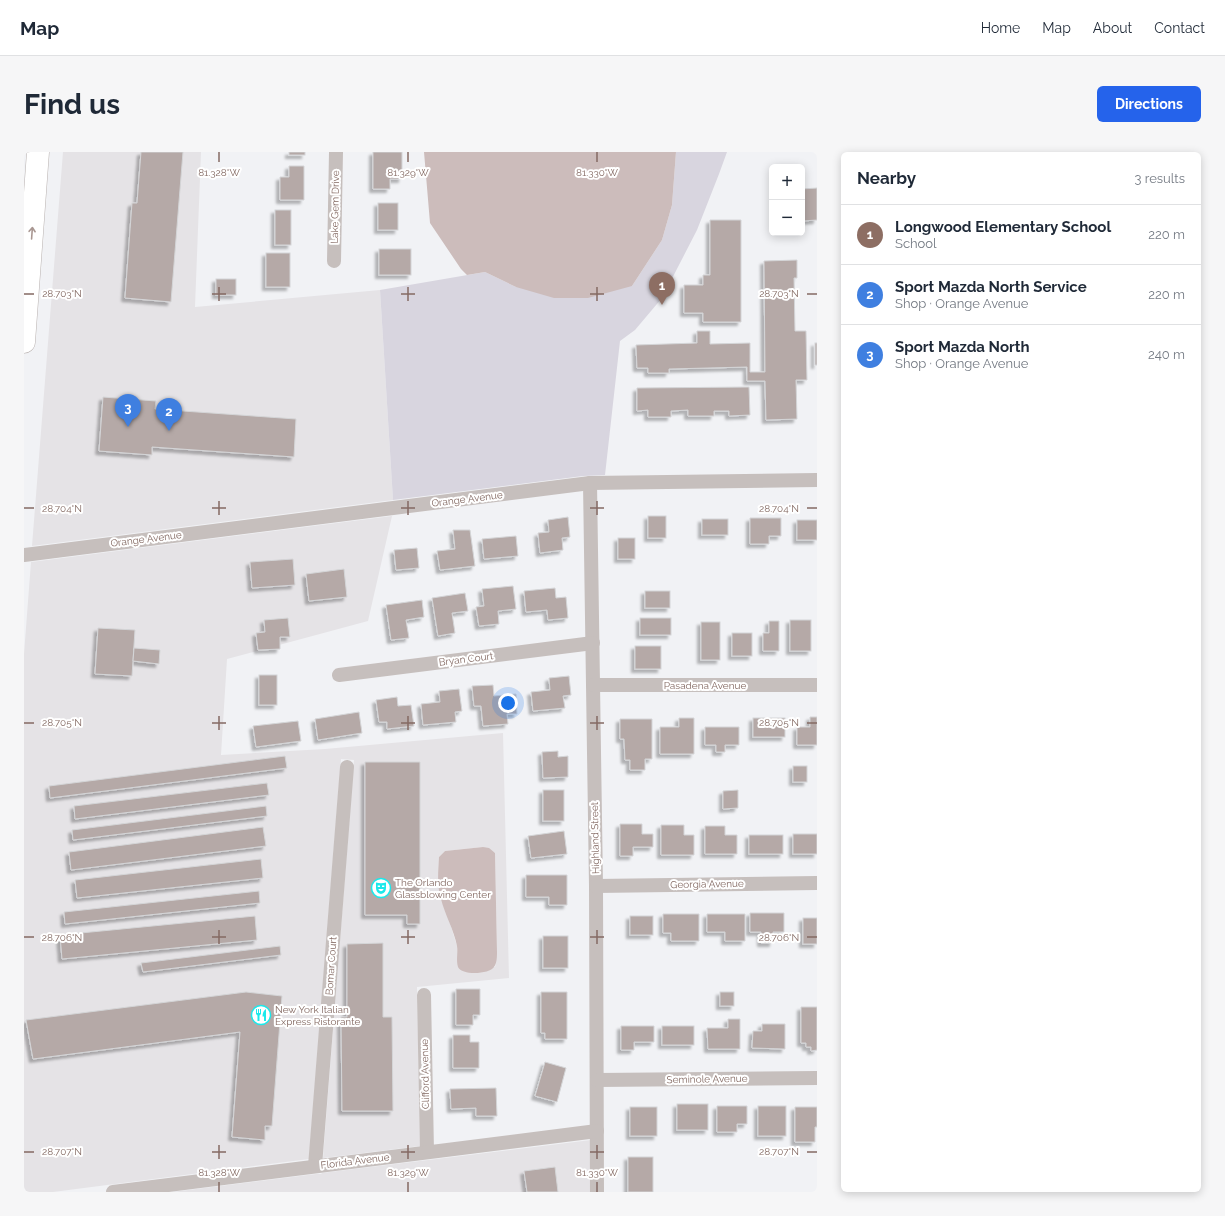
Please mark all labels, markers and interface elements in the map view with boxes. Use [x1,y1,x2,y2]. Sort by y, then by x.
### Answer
text: Map [20,17,59,39]
text: Home [981,20,1020,36]
text: Map [1042,20,1071,36]
text: About [1093,20,1132,36]
text: Contact [1154,20,1205,36]
button: Directions [1097,86,1201,122]
text: Find us [24,88,120,121]
map controls [769,164,805,236]
button: + [769,164,805,200]
text: 81.328°W [198,167,240,178]
text: 81.329°W [387,167,429,178]
text: 81.330°W [576,167,618,178]
text: Nearby [857,168,916,188]
street label: Lake Gem Drive [329,170,341,244]
text: 3 results [1135,171,1185,186]
button: − [769,200,805,236]
text: Longwood Elementary School [895,218,1111,236]
one-way arrow [28,227,35,240]
text: 1 [867,227,873,242]
text: 220 m [1148,227,1185,242]
text: School [895,236,937,251]
pin: 1 [649,272,675,305]
text: Sport Mazda North Service [895,278,1087,296]
text: 2 [866,287,874,302]
text: 220 m [1148,287,1185,302]
text: 28.703°N [42,288,82,299]
text: 28.703°N [759,288,799,299]
text: Shop · Orange Avenue [895,296,1028,311]
text: Sport Mazda North [895,338,1030,356]
text: 3 [866,347,874,362]
text: 240 m [1148,347,1185,362]
text: Shop · Orange Avenue [895,356,1028,371]
pin: 3 [115,394,141,427]
pin: 2 [156,398,182,431]
street label: Orange Avenue [431,489,503,509]
text: 28.704°N [42,503,82,514]
text: 28.704°N [759,503,799,514]
street label: Orange Avenue [110,529,182,549]
street label: Bryan Court [438,650,495,668]
street label: Pasadena Avenue [664,680,746,691]
your location [498,693,518,713]
text: 28.705°N [42,717,82,728]
text: 28.705°N [759,717,799,728]
street label: Highland Street [589,801,601,874]
theatre icon: The Orlando Glassblowing Center [370,877,392,899]
place label: The Orlando Glassblowing Center [395,877,491,900]
street label: Georgia Avenue [670,878,744,890]
text: 28.706°N [42,932,82,943]
text: 28.706°N [759,932,799,943]
street label: Bomar Court [323,936,339,996]
restaurant icon: New York Italian Express Ristorante [250,1004,272,1026]
place label: New York Italian Express Ristorante [275,1004,360,1027]
street label: Clifford Avenue [419,1039,431,1109]
street label: Seminole Avenue [666,1073,748,1085]
text: 28.707°N [42,1146,82,1157]
text: 28.707°N [759,1146,799,1157]
street label: Florida Avenue [320,1151,390,1171]
text: 81.328°W [198,1167,240,1178]
text: 81.329°W [387,1167,429,1178]
text: 81.330°W [576,1167,618,1178]

